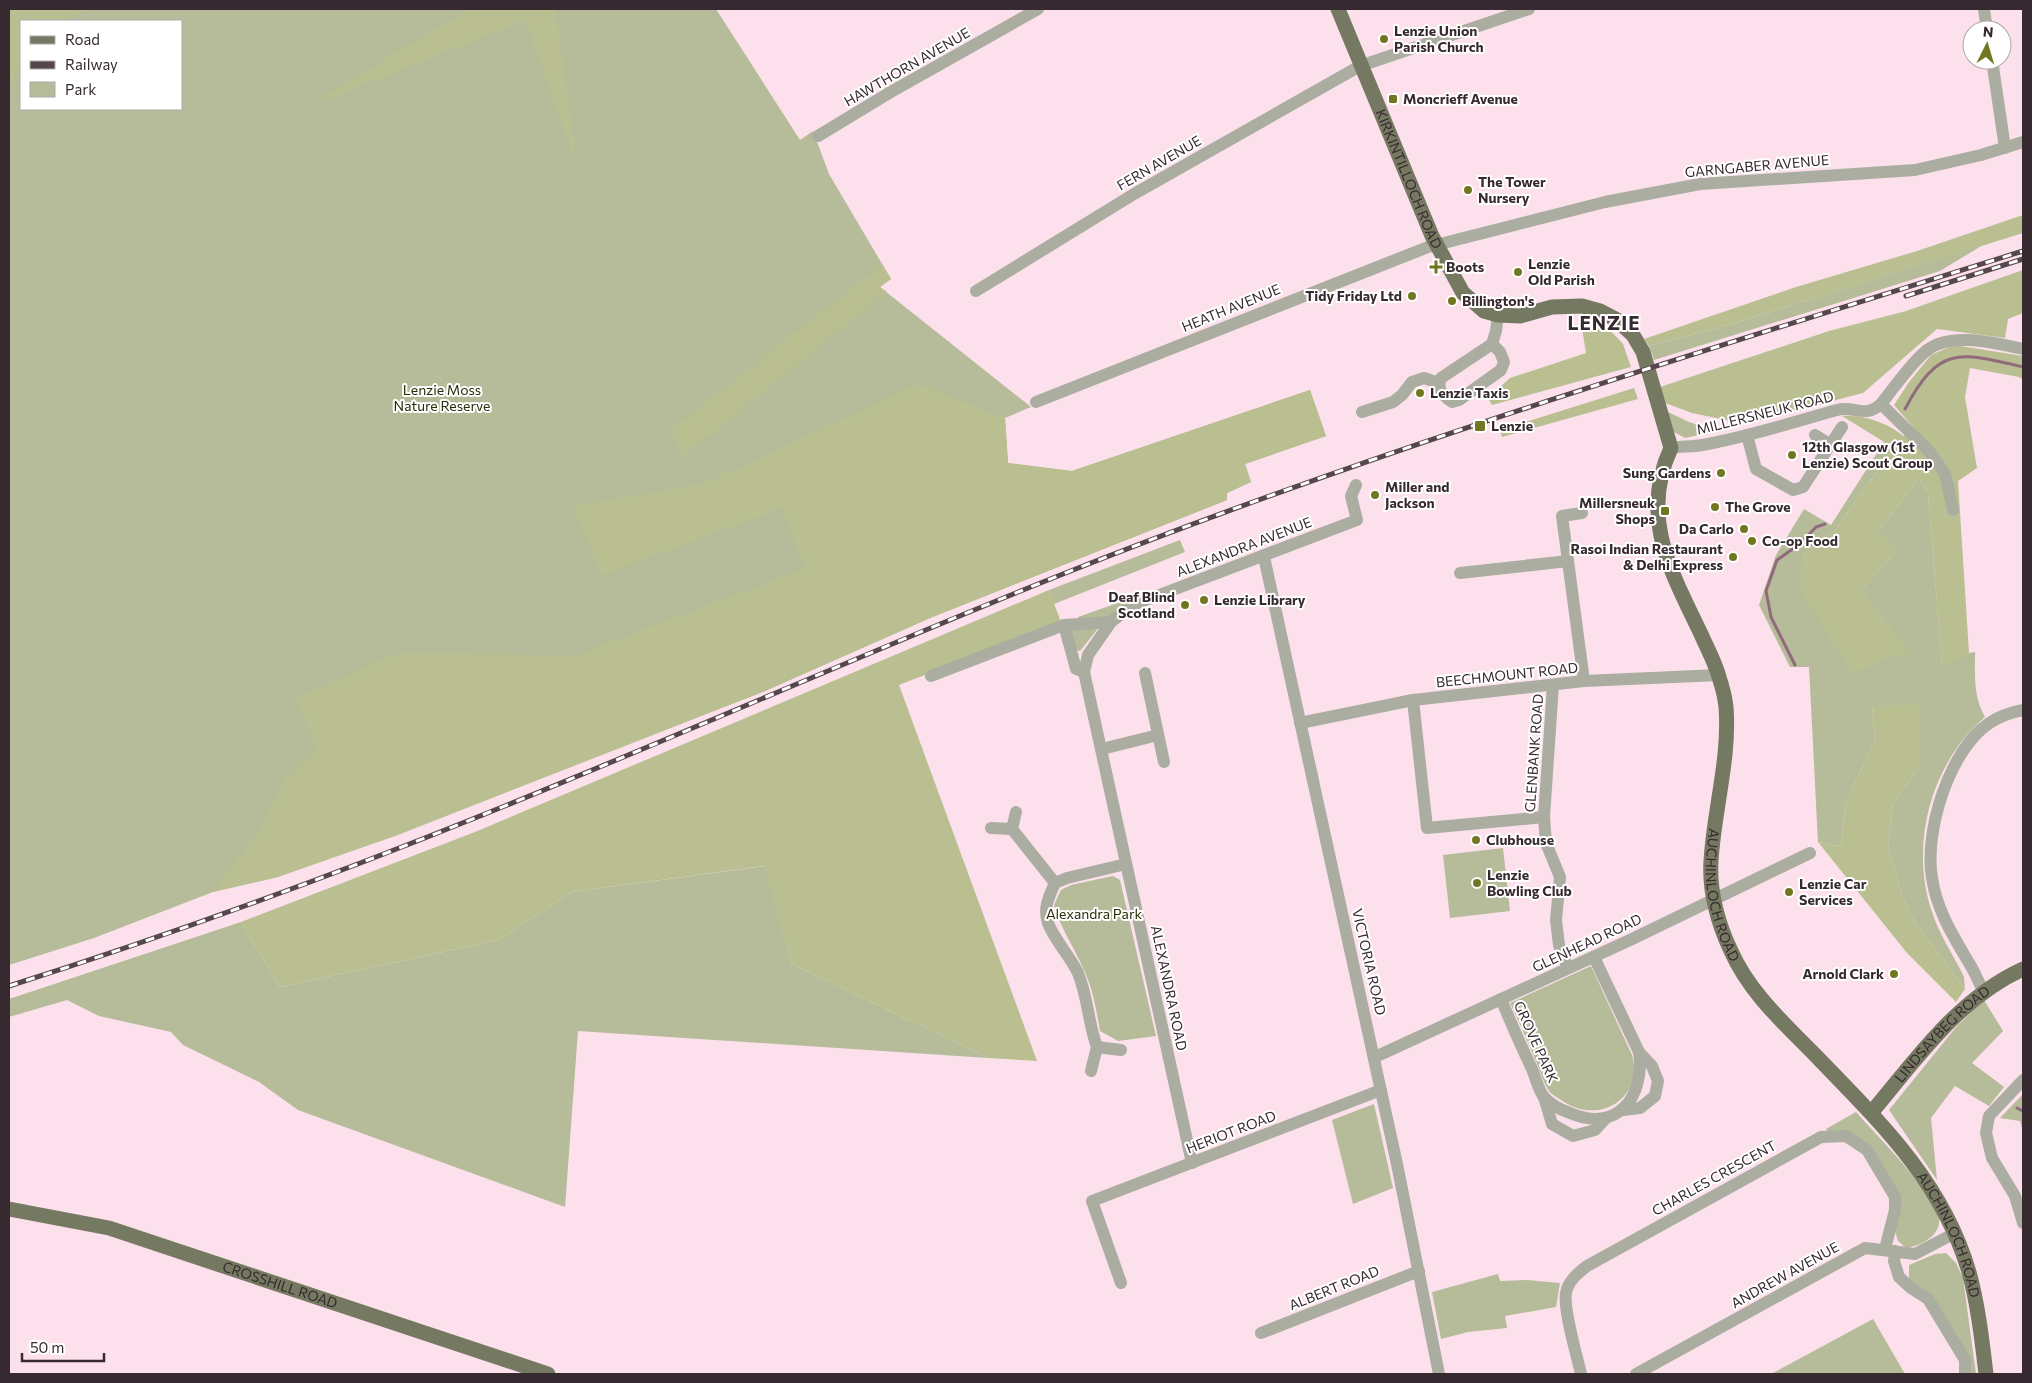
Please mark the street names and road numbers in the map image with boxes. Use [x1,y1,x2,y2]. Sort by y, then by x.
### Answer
street label: HAWTHORN AVENUE [841,24,973,110]
street label: KIRKINTILLOCH ROAD [1372,106,1446,251]
street label: FERN AVENUE [1114,132,1204,194]
street label: GARNGABER AVENUE [1684,151,1830,180]
street label: HEATH AVENUE [1179,280,1283,335]
street label: MILLERSNEUK ROAD [1695,387,1835,438]
street label: ALEXANDRA AVENUE [1174,513,1314,580]
street label: BEECHMOUNT ROAD [1435,659,1579,690]
street label: GLENBANK ROAD [1521,693,1546,813]
street label: AUCHINLOCH ROAD [1703,828,1744,964]
street label: VICTORIA ROAD [1349,907,1390,1017]
street label: GLENHEAD ROAD [1529,910,1644,975]
street label: ALEXANDRA ROAD [1148,924,1191,1052]
street label: LINDSAYBEG ROAD [1891,982,1993,1086]
street label: GROVE PARK [1511,998,1562,1085]
street label: HERIOT ROAD [1183,1107,1278,1156]
street label: CHARLES CRESCENT [1649,1136,1779,1219]
street label: AUCHINLOCH ROAD [1914,1168,1984,1299]
street label: ANDREW AVENUE [1728,1238,1842,1311]
street label: CROSSHILL ROAD [221,1257,340,1311]
street label: ALBERT ROAD [1286,1262,1381,1313]

